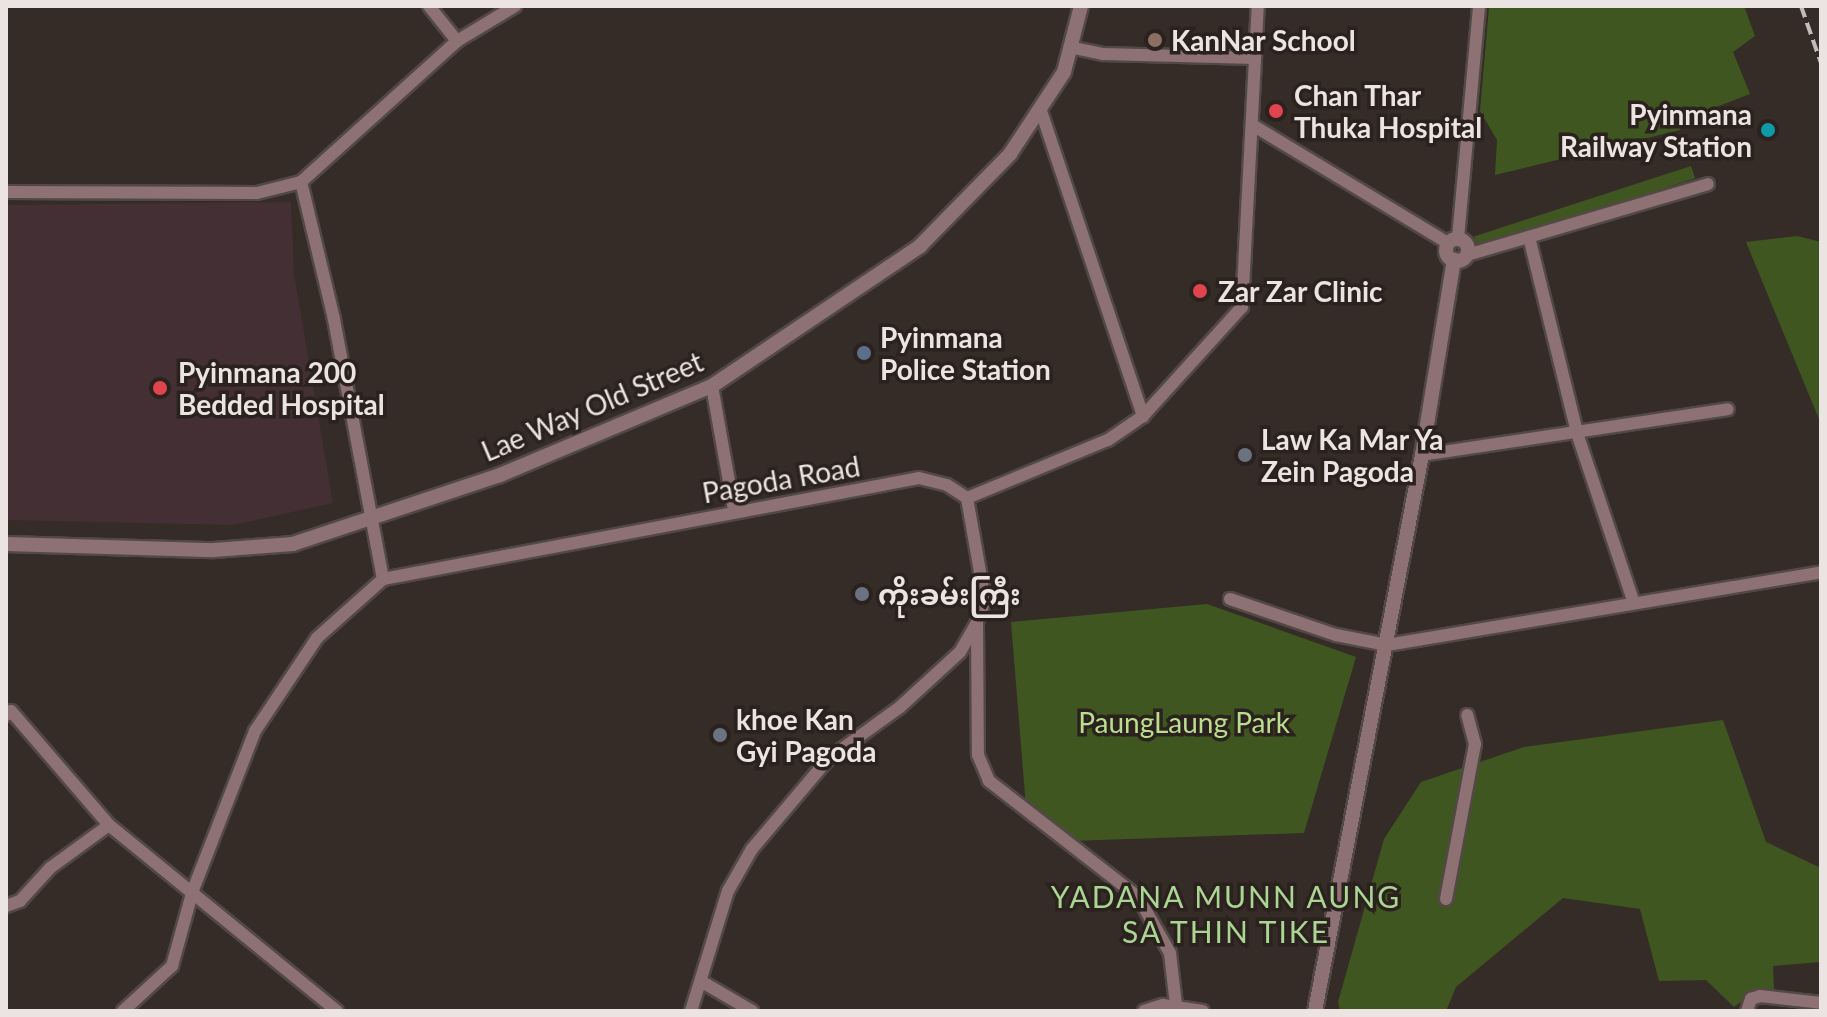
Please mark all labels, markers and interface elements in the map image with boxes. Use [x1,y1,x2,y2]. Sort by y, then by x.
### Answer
place label: KanNar School [1171,23,1356,57]
marker: KanNar School [1146,31,1164,49]
place label: Chan Thar Thuka Hospital [1294,78,1482,144]
place label: Pyinmana Railway Station [1559,97,1752,163]
marker: Chan Thar Thuka Hospital [1265,100,1287,122]
marker: Pyinmana Railway Station [1759,121,1777,139]
place label: Zar Zar Clinic [1218,274,1384,308]
marker: Zar Zar Clinic [1189,280,1211,302]
place label: Pyinmana Police Station [880,320,1051,386]
street label: Lae Way Old Street [476,344,708,468]
marker: Pyinmana Police Station [855,344,873,362]
place label: Pyinmana 200 Bedded Hospital [178,355,385,421]
marker: Pyinmana 200 Bedded Hospital [149,377,171,399]
place label: Law Ka Mar Ya Zein Pagoda [1261,422,1446,488]
marker: Law Ka Mar Ya Zein Pagoda [1236,446,1254,464]
street label: Pagoda Road [700,449,862,509]
place label: ကိုးခမ်းကြီး [878,577,1021,611]
marker: ကိုးခမ်းကြီး [853,585,871,603]
place label: khoe Kan Gyi Pagoda [736,702,876,768]
park label: PaungLaung Park [1078,705,1290,739]
marker: khoe Kan Gyi Pagoda [711,726,729,744]
district label: YADANA MUNN AUNG SA THIN TIKE [1050,878,1402,948]

